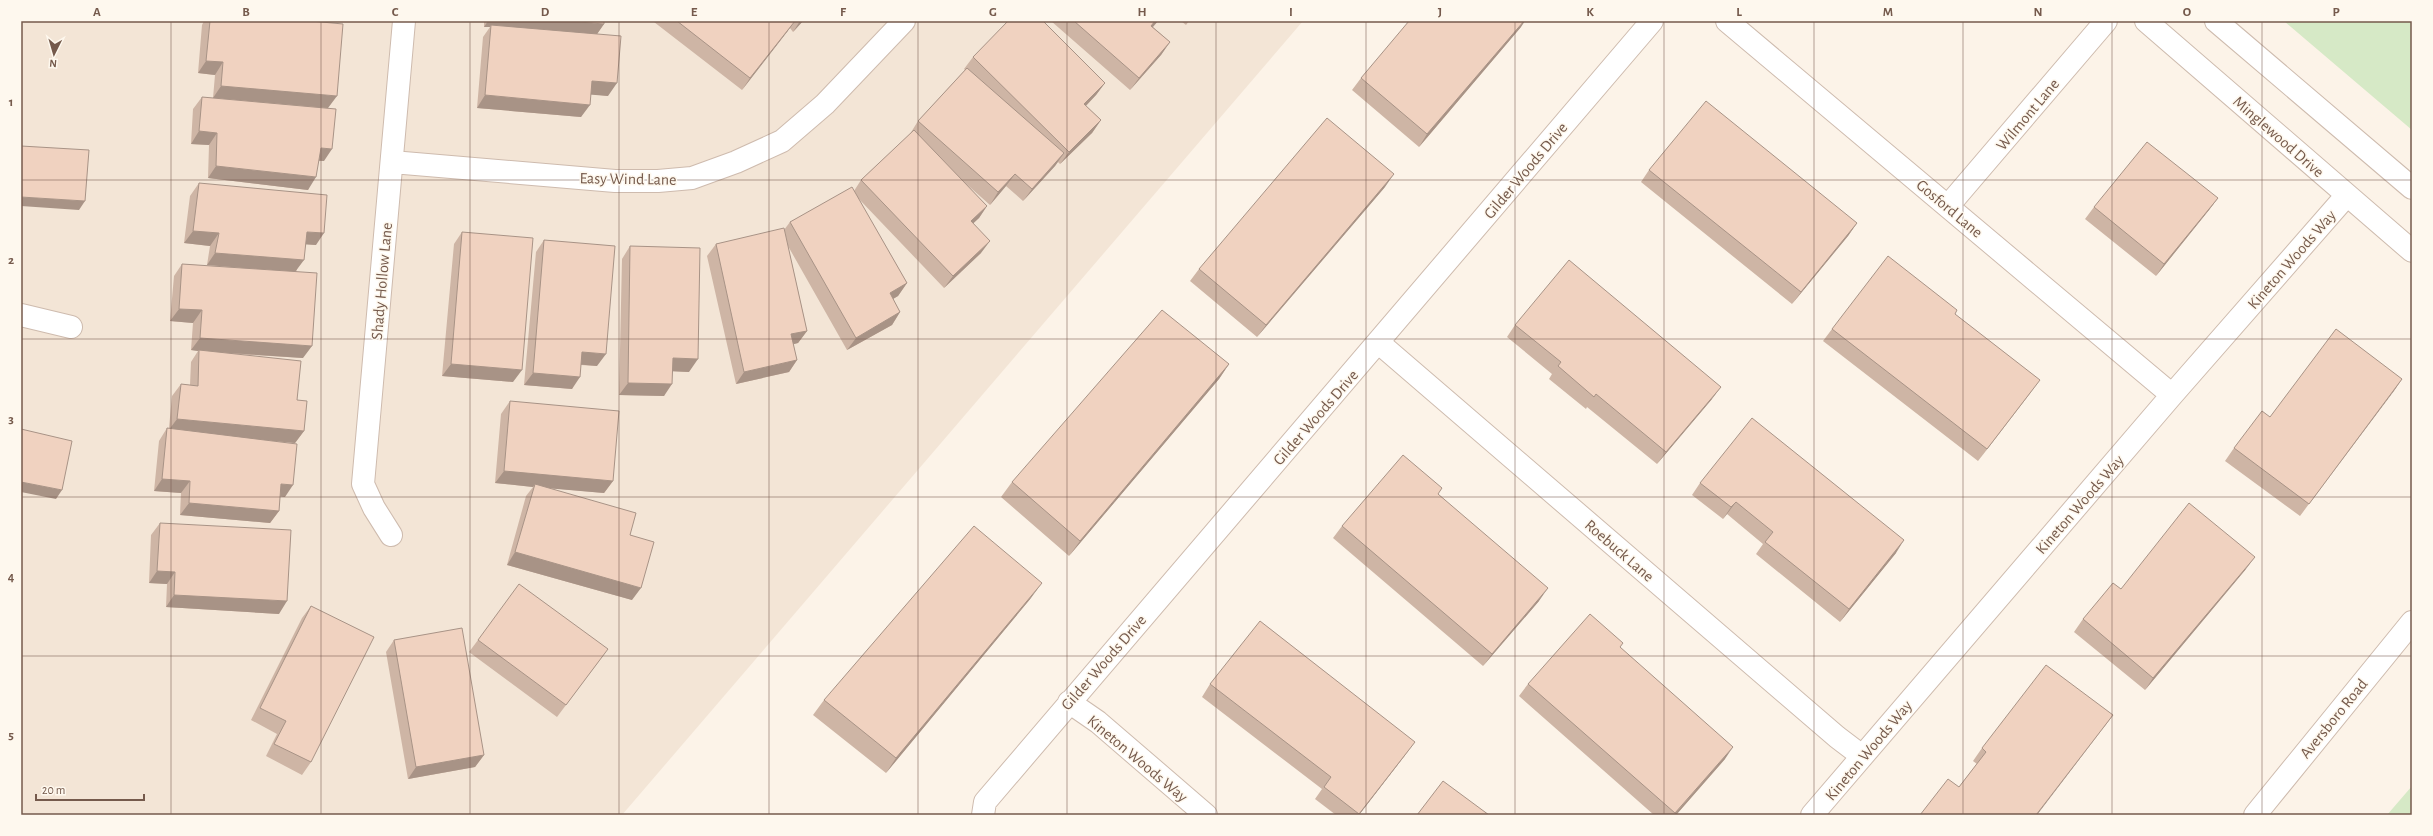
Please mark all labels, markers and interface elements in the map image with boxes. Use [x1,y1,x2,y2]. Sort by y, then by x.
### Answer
text: A [93,6,101,19]
text: B [242,6,250,19]
text: C [392,6,399,19]
text: D [541,6,550,19]
text: E [691,6,698,19]
text: F [840,6,847,19]
text: G [989,6,997,19]
text: H [1137,6,1147,19]
text: I [1289,6,1293,19]
text: J [1438,6,1442,19]
text: K [1586,6,1594,19]
text: L [1736,6,1742,19]
text: M [1883,6,1893,19]
text: N [2033,6,2043,19]
text: O [2183,6,2192,19]
text: P [2332,6,2340,19]
north arrow [34,34,74,74]
text: N [49,58,57,69]
street label: Wilmont Lane [1993,76,2062,154]
street label: Minglewood Drive [2230,93,2327,180]
text: 1 [9,96,13,109]
street label: Gilder Woods Drive [1481,119,1571,222]
street label: Easy Wind Lane [579,170,677,189]
street label: Gosford Lane [1913,177,1985,241]
street label: Kineton Woods Way [2245,207,2340,313]
street label: Shady Hollow Lane [369,222,396,341]
text: 2 [8,254,14,267]
street label: Gilder Woods Drive [1270,367,1361,468]
text: 3 [8,413,14,426]
street label: Kineton Woods Way [2033,452,2128,558]
street label: Roebuck Lane [1582,517,1657,585]
text: 4 [8,571,15,584]
street label: Gilder Woods Drive [1058,612,1149,713]
street label: Aversboro Road [2297,676,2371,761]
street label: Kineton Woods Way [1822,697,1916,804]
street label: Kineton Woods Way [1084,712,1191,806]
text: 5 [8,729,14,742]
scale bar [36,776,144,802]
text: 20 m [42,784,65,796]

